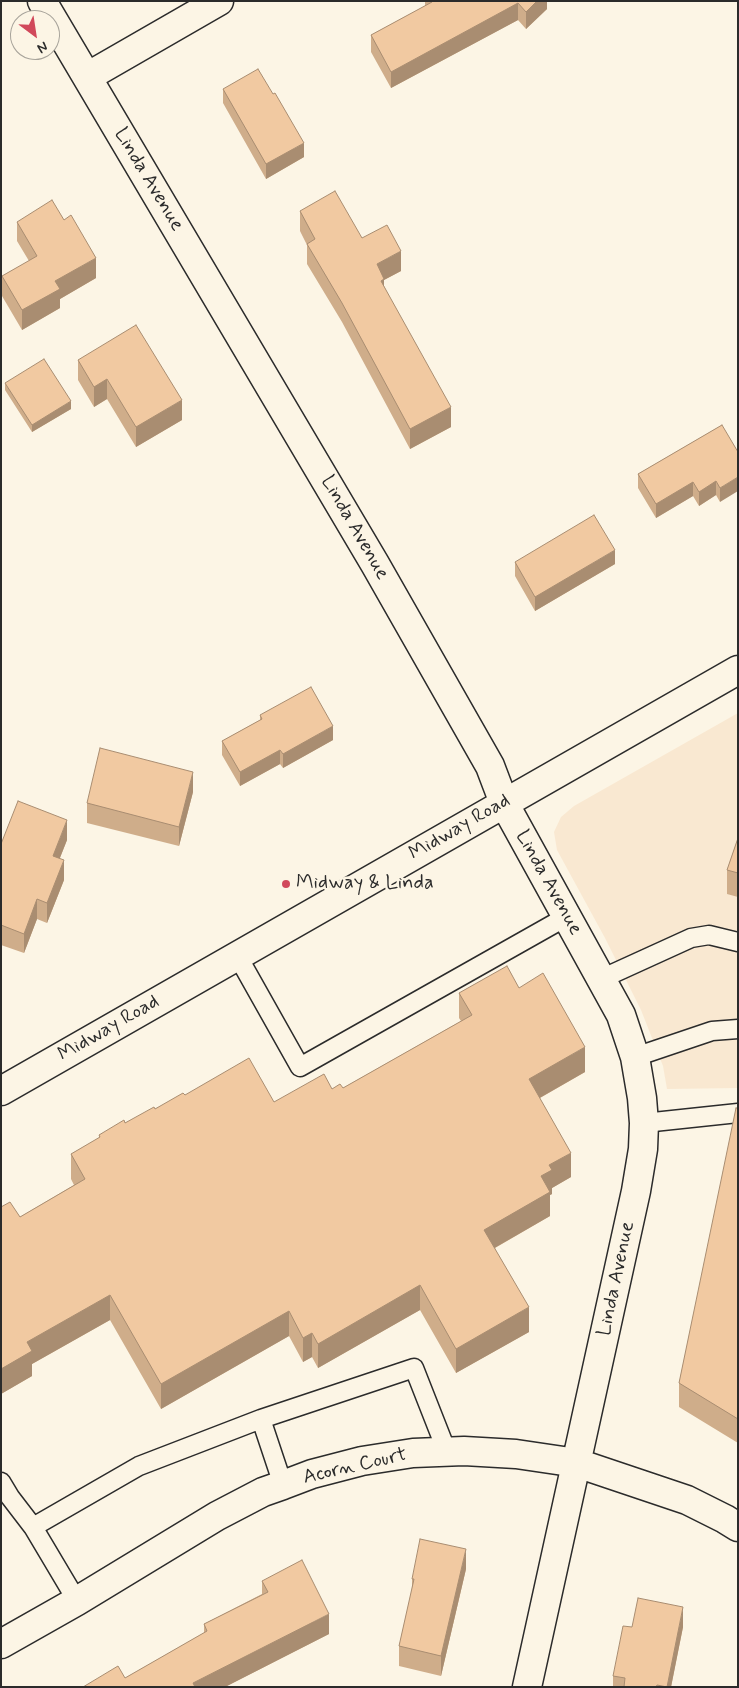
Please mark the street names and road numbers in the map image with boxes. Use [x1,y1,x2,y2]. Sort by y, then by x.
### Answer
street label: Linda Avenue [108,124,188,236]
street label: Linda Avenue [315,472,393,584]
street label: Midway Road [405,789,515,867]
street label: Linda Avenue [509,826,587,940]
street label: Midway Road [54,990,164,1068]
street label: Linda Avenue [593,1220,641,1338]
street label: Acorn Court [301,1443,409,1491]

